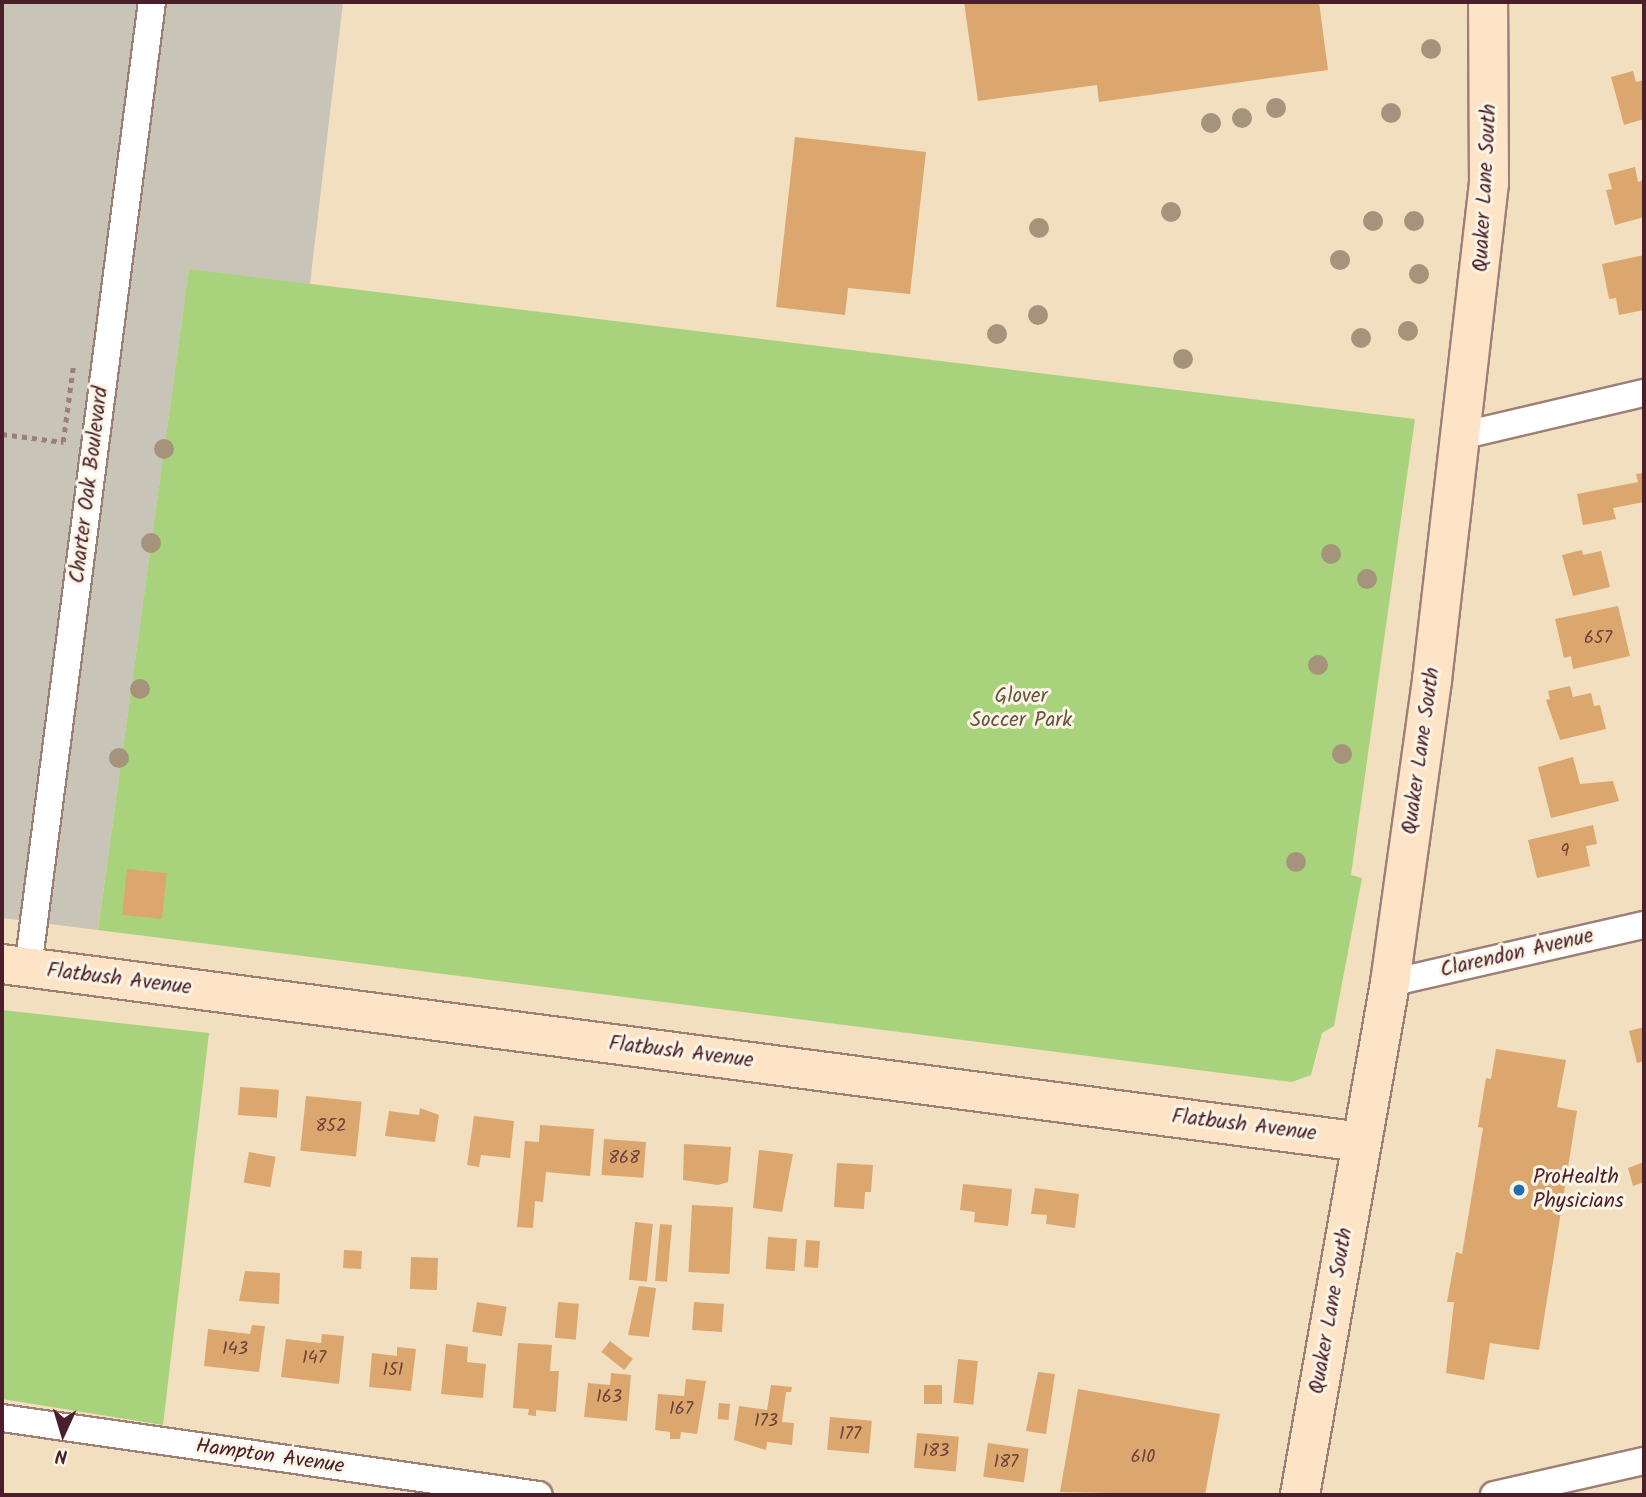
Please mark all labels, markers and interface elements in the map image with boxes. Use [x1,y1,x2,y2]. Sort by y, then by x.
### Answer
street label: Quaker Lane South [1469,103,1503,273]
street label: Charter Oak Boulevard [65,385,115,585]
house number: 657 [1584,628,1612,650]
street label: Quaker Lane South [1398,666,1446,836]
park label: Glover Soccer Park [970,684,1072,734]
house number: 9 [1561,841,1569,863]
street label: Clarendon Avenue [1438,924,1596,984]
street label: Flatbush Avenue [45,959,193,1001]
street label: Flatbush Avenue [607,1032,755,1074]
street label: Flatbush Avenue [1170,1105,1318,1147]
house number: 852 [316,1116,346,1138]
house number: 868 [608,1148,640,1170]
place label: ProHealth Physicians [1533,1165,1624,1215]
marker: ProHealth Physicians [1511,1182,1527,1198]
street label: Quaker Lane South [1305,1226,1359,1396]
house number: 143 [222,1339,248,1361]
house number: 147 [302,1348,326,1370]
house number: 151 [383,1360,403,1382]
house number: 163 [596,1387,622,1409]
north arrow [28,1399,98,1469]
house number: 167 [669,1399,693,1421]
house number: 173 [754,1411,778,1433]
house number: 177 [839,1424,861,1446]
street label: Hampton Avenue [194,1434,346,1480]
text: N [55,1440,69,1470]
house number: 183 [923,1441,949,1463]
house number: 610 [1131,1447,1155,1469]
house number: 187 [994,1452,1018,1474]

